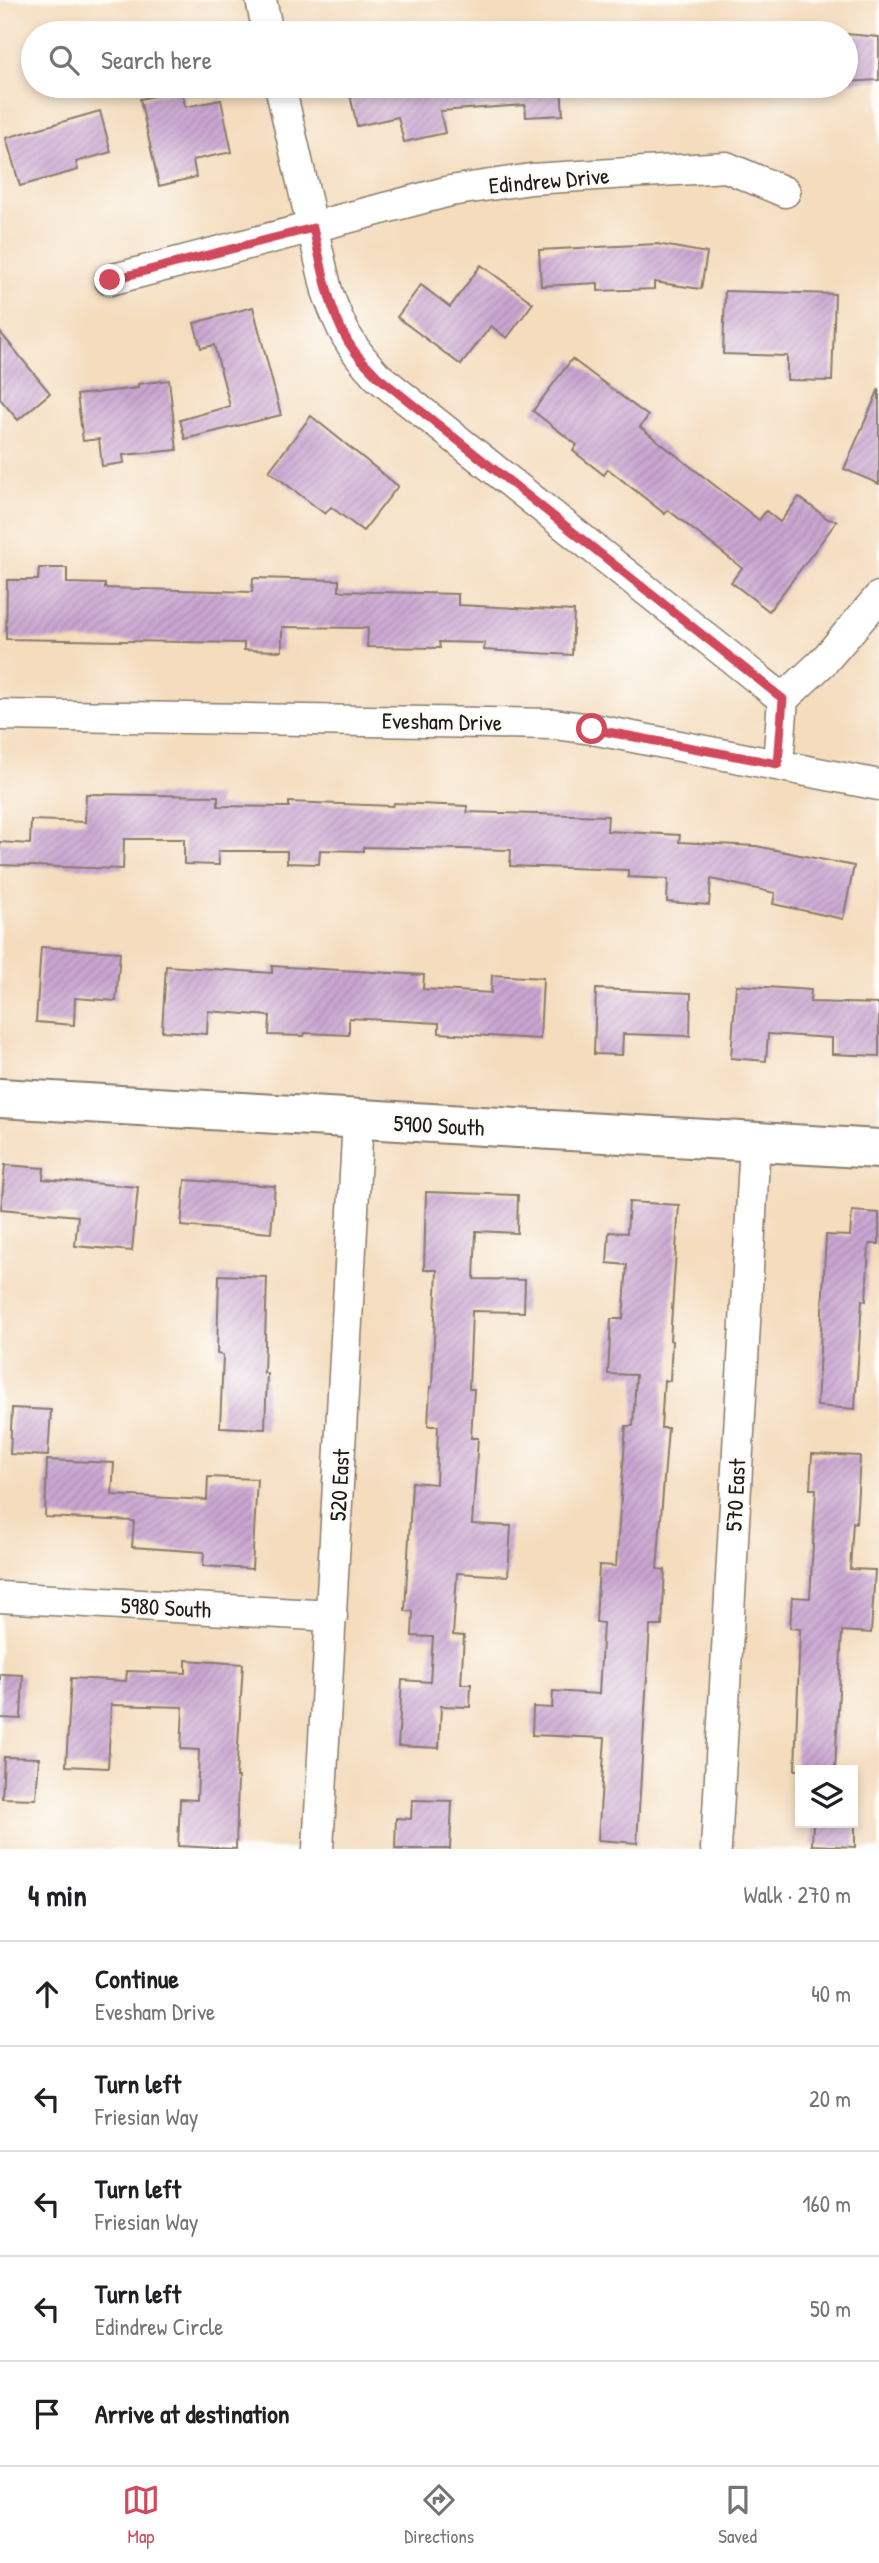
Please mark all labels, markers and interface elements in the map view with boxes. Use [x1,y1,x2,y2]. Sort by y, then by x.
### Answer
search box [21,21,858,98]
icon: search [45,41,83,79]
text: Search here [101,42,212,77]
street label: Edindrew Drive [487,159,611,201]
route end [94,264,125,295]
street label: Evesham Drive [382,704,502,738]
route start [576,713,607,744]
street label: 5900 South [393,1107,485,1143]
street label: 520 East [322,1447,356,1522]
street label: 570 East [718,1457,752,1532]
street label: 5980 South [120,1589,212,1625]
map controls [795,1765,858,1828]
button: layers [795,1765,858,1828]
text: 4 min [28,1875,87,1915]
text: Walk · 270 m [744,1879,851,1910]
text: Continue [95,1961,179,1996]
icon: ahead [28,1975,66,2013]
text: 40 m [811,1978,851,2009]
text: Evesham Drive [95,1996,215,2027]
text: Turn left [95,2066,181,2101]
icon: left [28,2080,66,2118]
text: 20 m [809,2083,851,2114]
text: Friesian Way [95,2101,198,2132]
text: Turn left [95,2171,181,2206]
icon: left [28,2185,66,2223]
text: 160 m [802,2188,851,2219]
text: Friesian Way [95,2206,198,2237]
text: Turn left [95,2276,181,2311]
icon: left [28,2290,66,2328]
text: 50 m [810,2293,851,2324]
text: Edindrew Circle [95,2311,223,2342]
icon: arrive [28,2395,66,2433]
text: Arrive at destination [95,2396,290,2431]
tab: Map [122,2481,160,2549]
tab: Directions [404,2481,474,2549]
tab: Saved [718,2481,757,2549]

